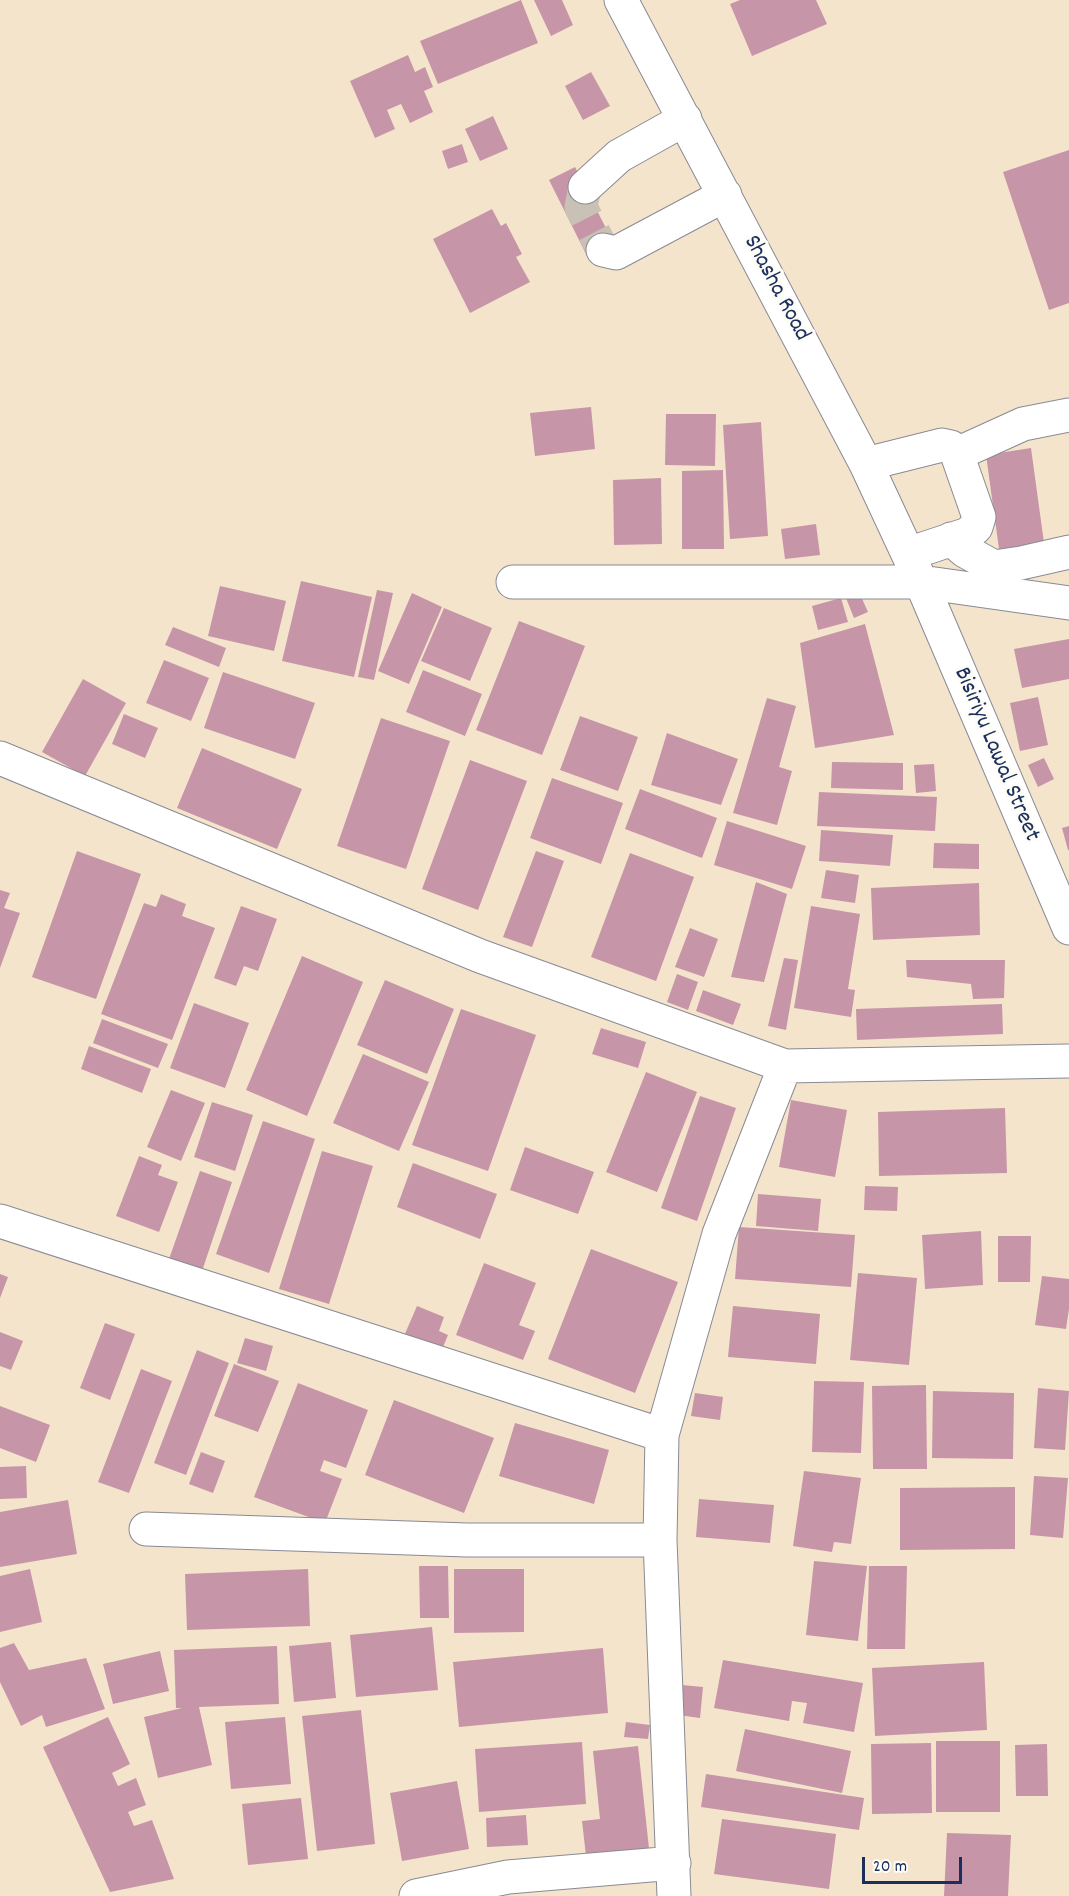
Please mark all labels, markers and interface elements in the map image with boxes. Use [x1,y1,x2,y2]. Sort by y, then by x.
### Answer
street label: Shasha Road [735,231,815,347]
street label: Bisiriyu Lawal Street [945,664,1045,846]
scale bar [865,1845,966,1883]
text: 20 m [873,1855,907,1880]

